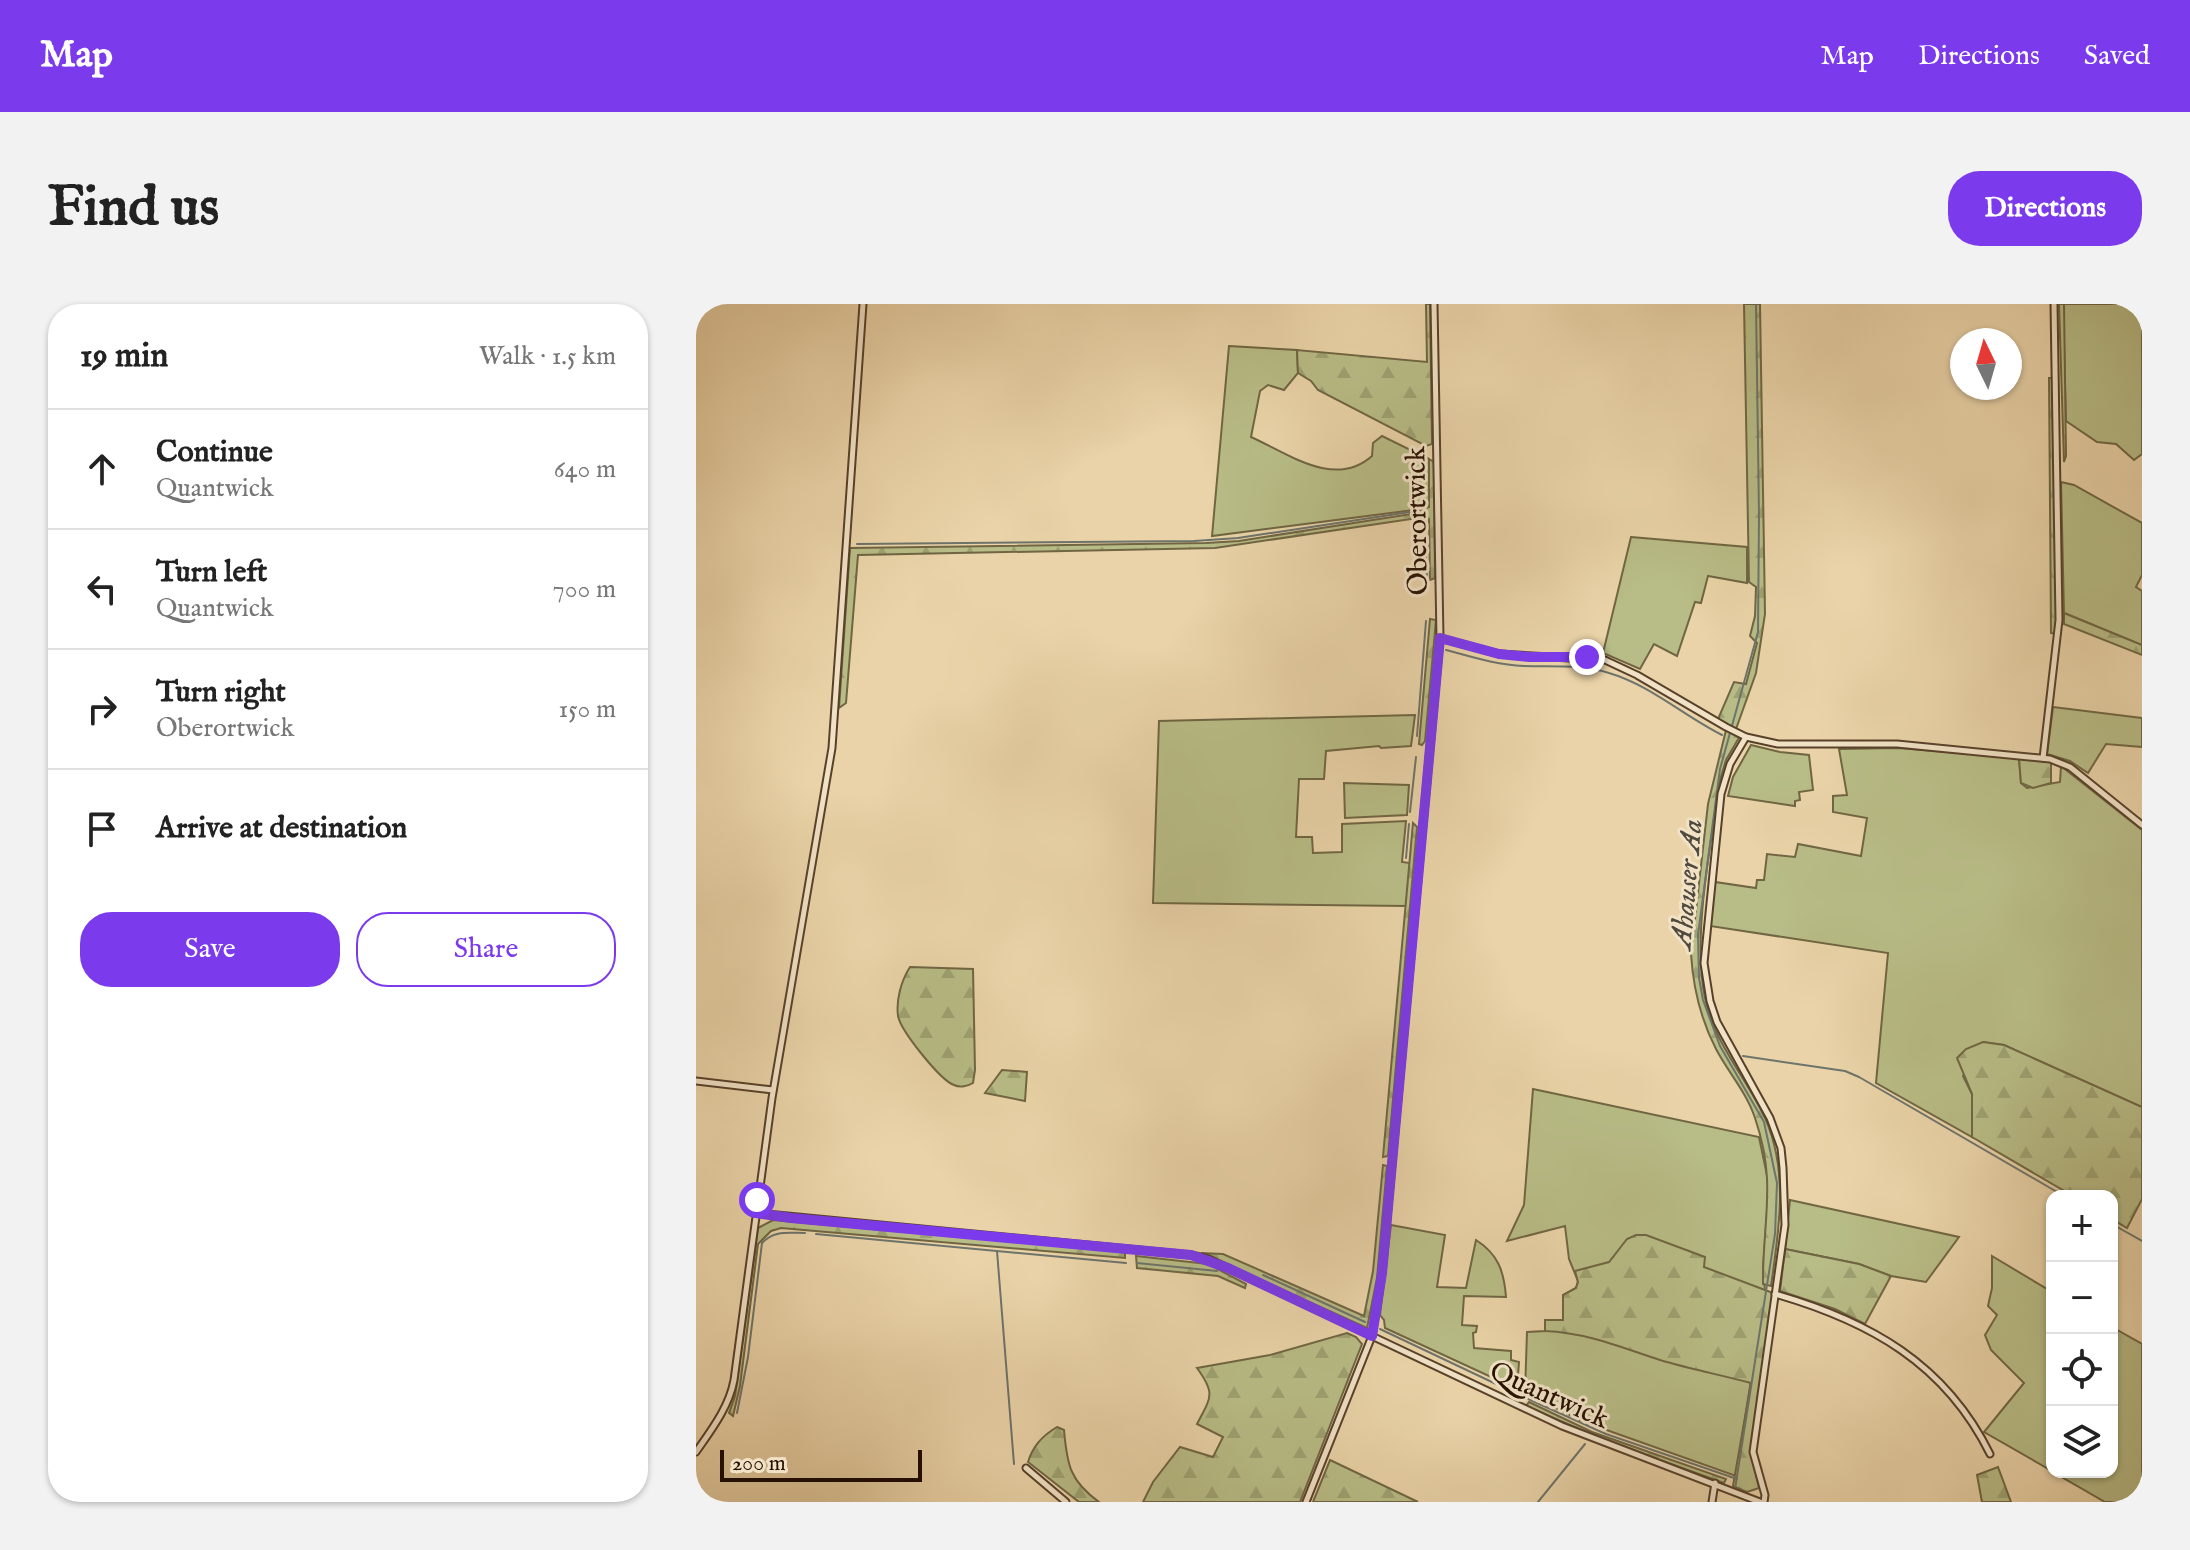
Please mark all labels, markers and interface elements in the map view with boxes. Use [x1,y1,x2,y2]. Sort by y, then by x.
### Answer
text: Map [40,32,113,80]
text: Map [1820,39,1874,74]
text: Directions [1918,39,2040,74]
text: Saved [2084,39,2150,74]
button: Directions [1948,171,2142,246]
text: Find us [48,173,219,244]
north arrow [1950,328,2022,400]
text: 19 min [80,335,168,378]
text: Walk · 1.5 km [479,340,616,373]
text: Continue [156,434,273,472]
street label: Oberortwick [1399,445,1437,596]
icon: ahead [80,447,124,491]
text: 640 m [554,453,616,486]
text: Quantwick [156,472,274,505]
text: Turn left [156,554,267,592]
icon: left [80,567,124,611]
text: 700 m [553,573,616,606]
text: Quantwick [156,592,274,625]
route end [1569,639,1605,675]
text: Turn right [156,674,286,712]
icon: right [80,687,124,731]
text: 150 m [558,693,616,726]
text: Oberortwick [156,712,294,745]
icon: arrive [80,807,124,851]
text: Arrive at destination [156,810,407,848]
water label: Ahauser Aa [1663,818,1713,953]
button: Save [80,912,340,987]
button: Share [356,912,616,987]
route start [739,1182,775,1218]
map controls [2046,1190,2118,1478]
button: + [2046,1190,2118,1262]
button: − [2046,1262,2118,1334]
button: locate [2046,1334,2118,1406]
street label: Quantwick [1484,1354,1615,1438]
button: layers [2046,1406,2118,1478]
scale bar [720,1446,922,1482]
text: 200 m [732,1450,786,1478]

